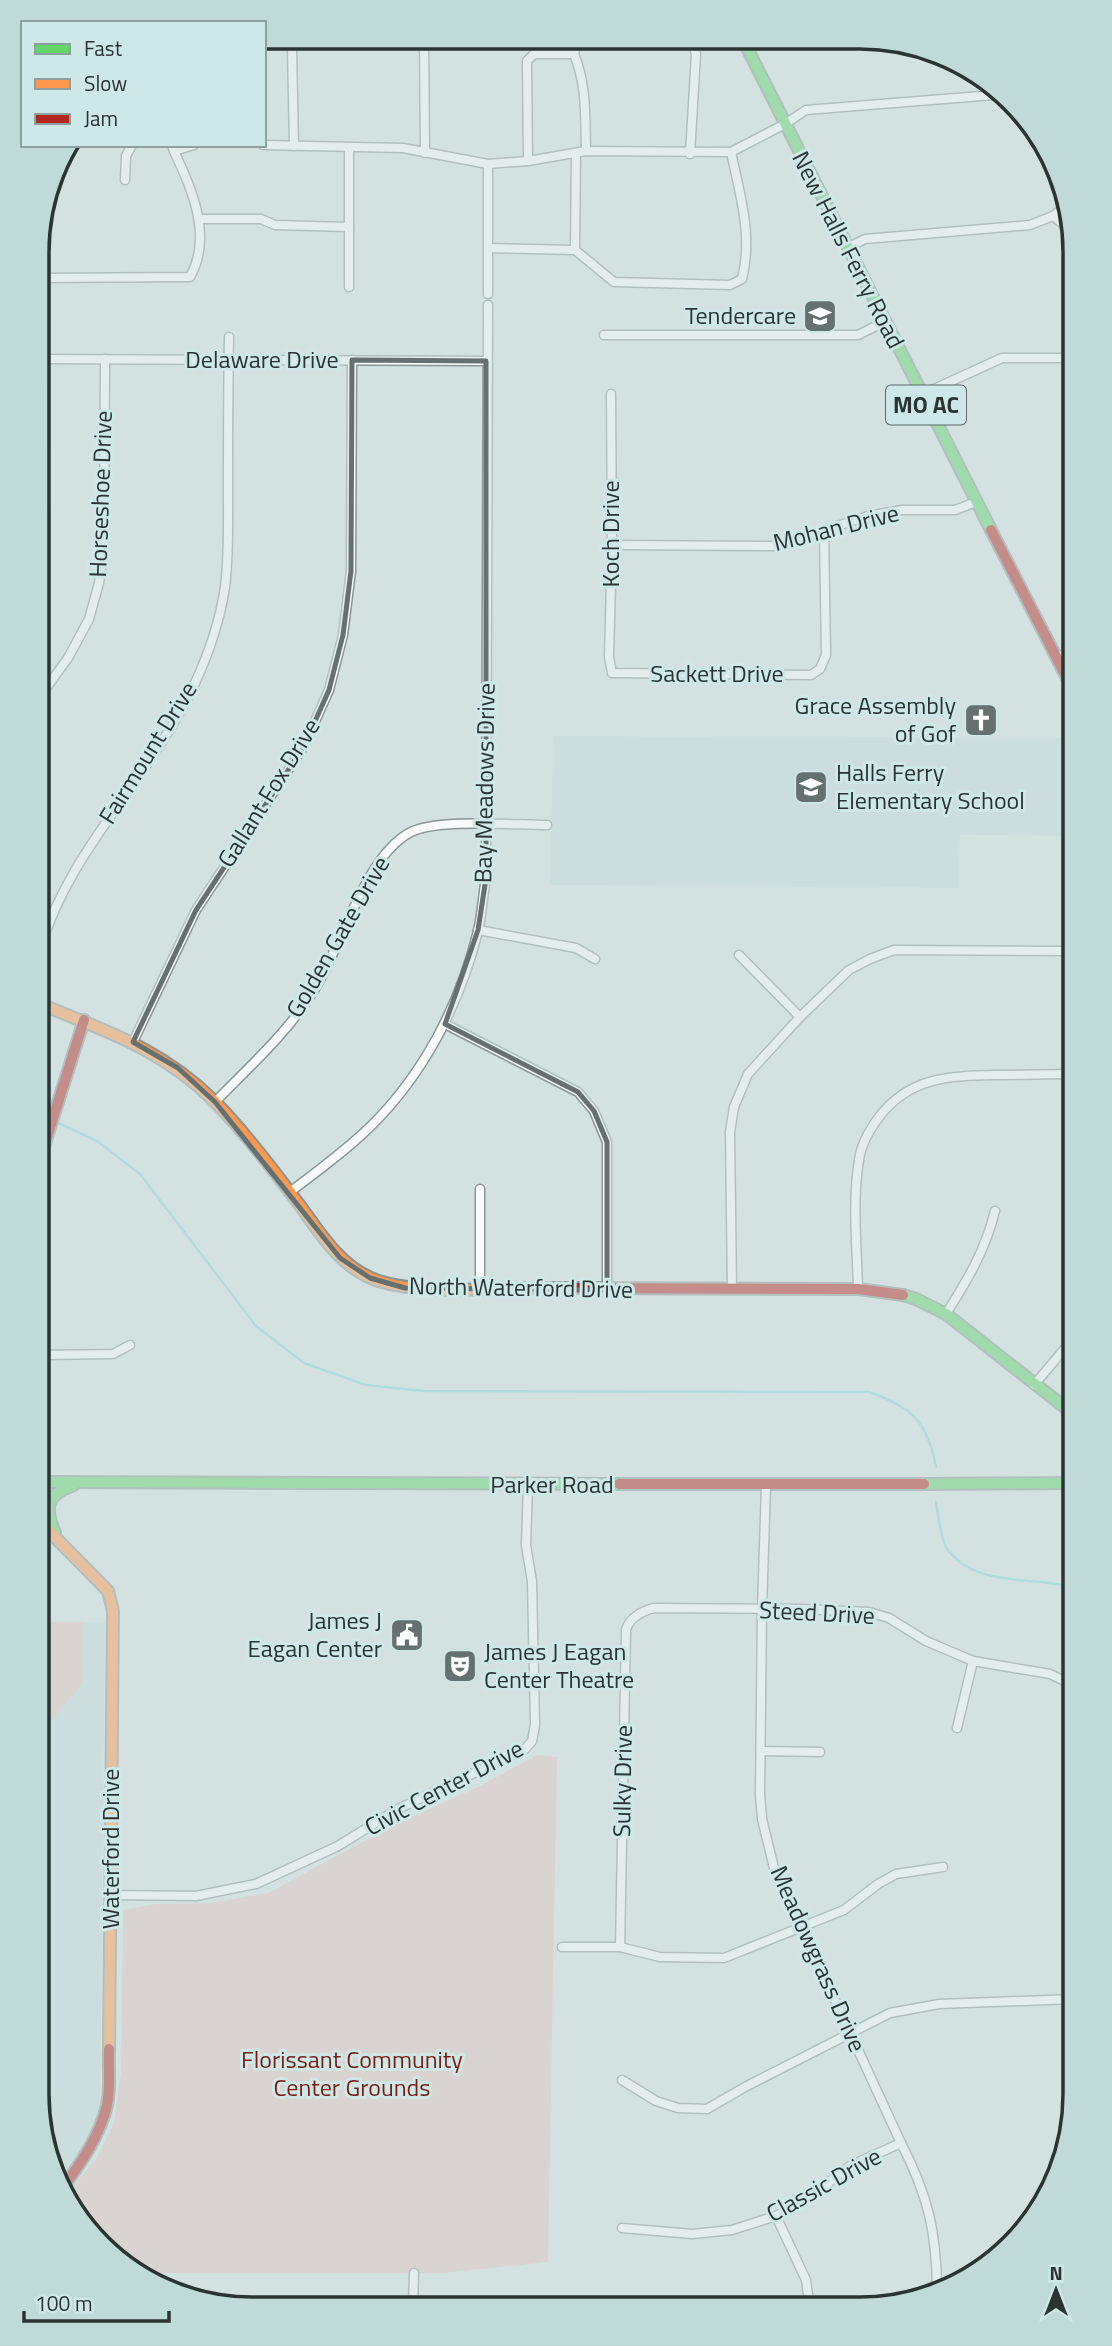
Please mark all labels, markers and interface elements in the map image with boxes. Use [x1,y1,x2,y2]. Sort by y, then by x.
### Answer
legend [21,21,266,147]
text: Fast [84,32,123,64]
text: Slow [84,67,127,99]
text: Jam [84,102,118,134]
street label: New Halls Ferry Road [784,145,914,354]
place label: Tendercare [685,297,796,333]
school or university icon: Tendercare [801,297,839,335]
street label: Delaware Drive [185,341,339,377]
road number: MO AC [886,386,966,424]
street label: Horseshoe Drive [79,410,121,578]
street label: Koch Drive [592,480,628,588]
street label: Mohan Drive [769,494,902,560]
street label: Sackett Drive [650,655,784,691]
street label: Fairmount Drive [89,674,205,831]
street label: Bay Meadows Drive [464,683,504,883]
place label: Grace Assembly of Gof [795,687,956,751]
church icon: Grace Assembly of Gof [962,701,1000,739]
street label: Gallant Fox Drive [208,711,328,874]
place label: Halls Ferry Elementary School [836,754,1025,818]
school or university icon: Halls Ferry Elementary School [792,768,830,806]
street label: Golden Gate Drive [276,849,398,1024]
street label: North Waterford Drive [409,1267,633,1307]
street label: Parker Road [490,1466,614,1502]
street label: Steed Drive [758,1591,876,1633]
place label: James J Eagan Center [248,1602,382,1666]
public building icon: James J Eagan Center [388,1616,426,1654]
place label: James J Eagan Center Theatre [484,1633,634,1697]
theatre icon: James J Eagan Center Theatre [441,1647,479,1685]
street label: Sulky Drive [603,1725,641,1837]
street label: Civic Center Drive [358,1730,529,1844]
street label: Waterford Drive [92,1769,128,1929]
street label: Meadowgrass Drive [762,1860,876,2057]
park label: Florissant Community Center Grounds [241,2041,463,2105]
street label: Classic Drive [759,2138,888,2231]
north arrow [1021,2255,1091,2325]
text: N [1049,2258,1063,2287]
scale bar [24,2280,170,2324]
text: 100 m [35,2287,92,2319]

